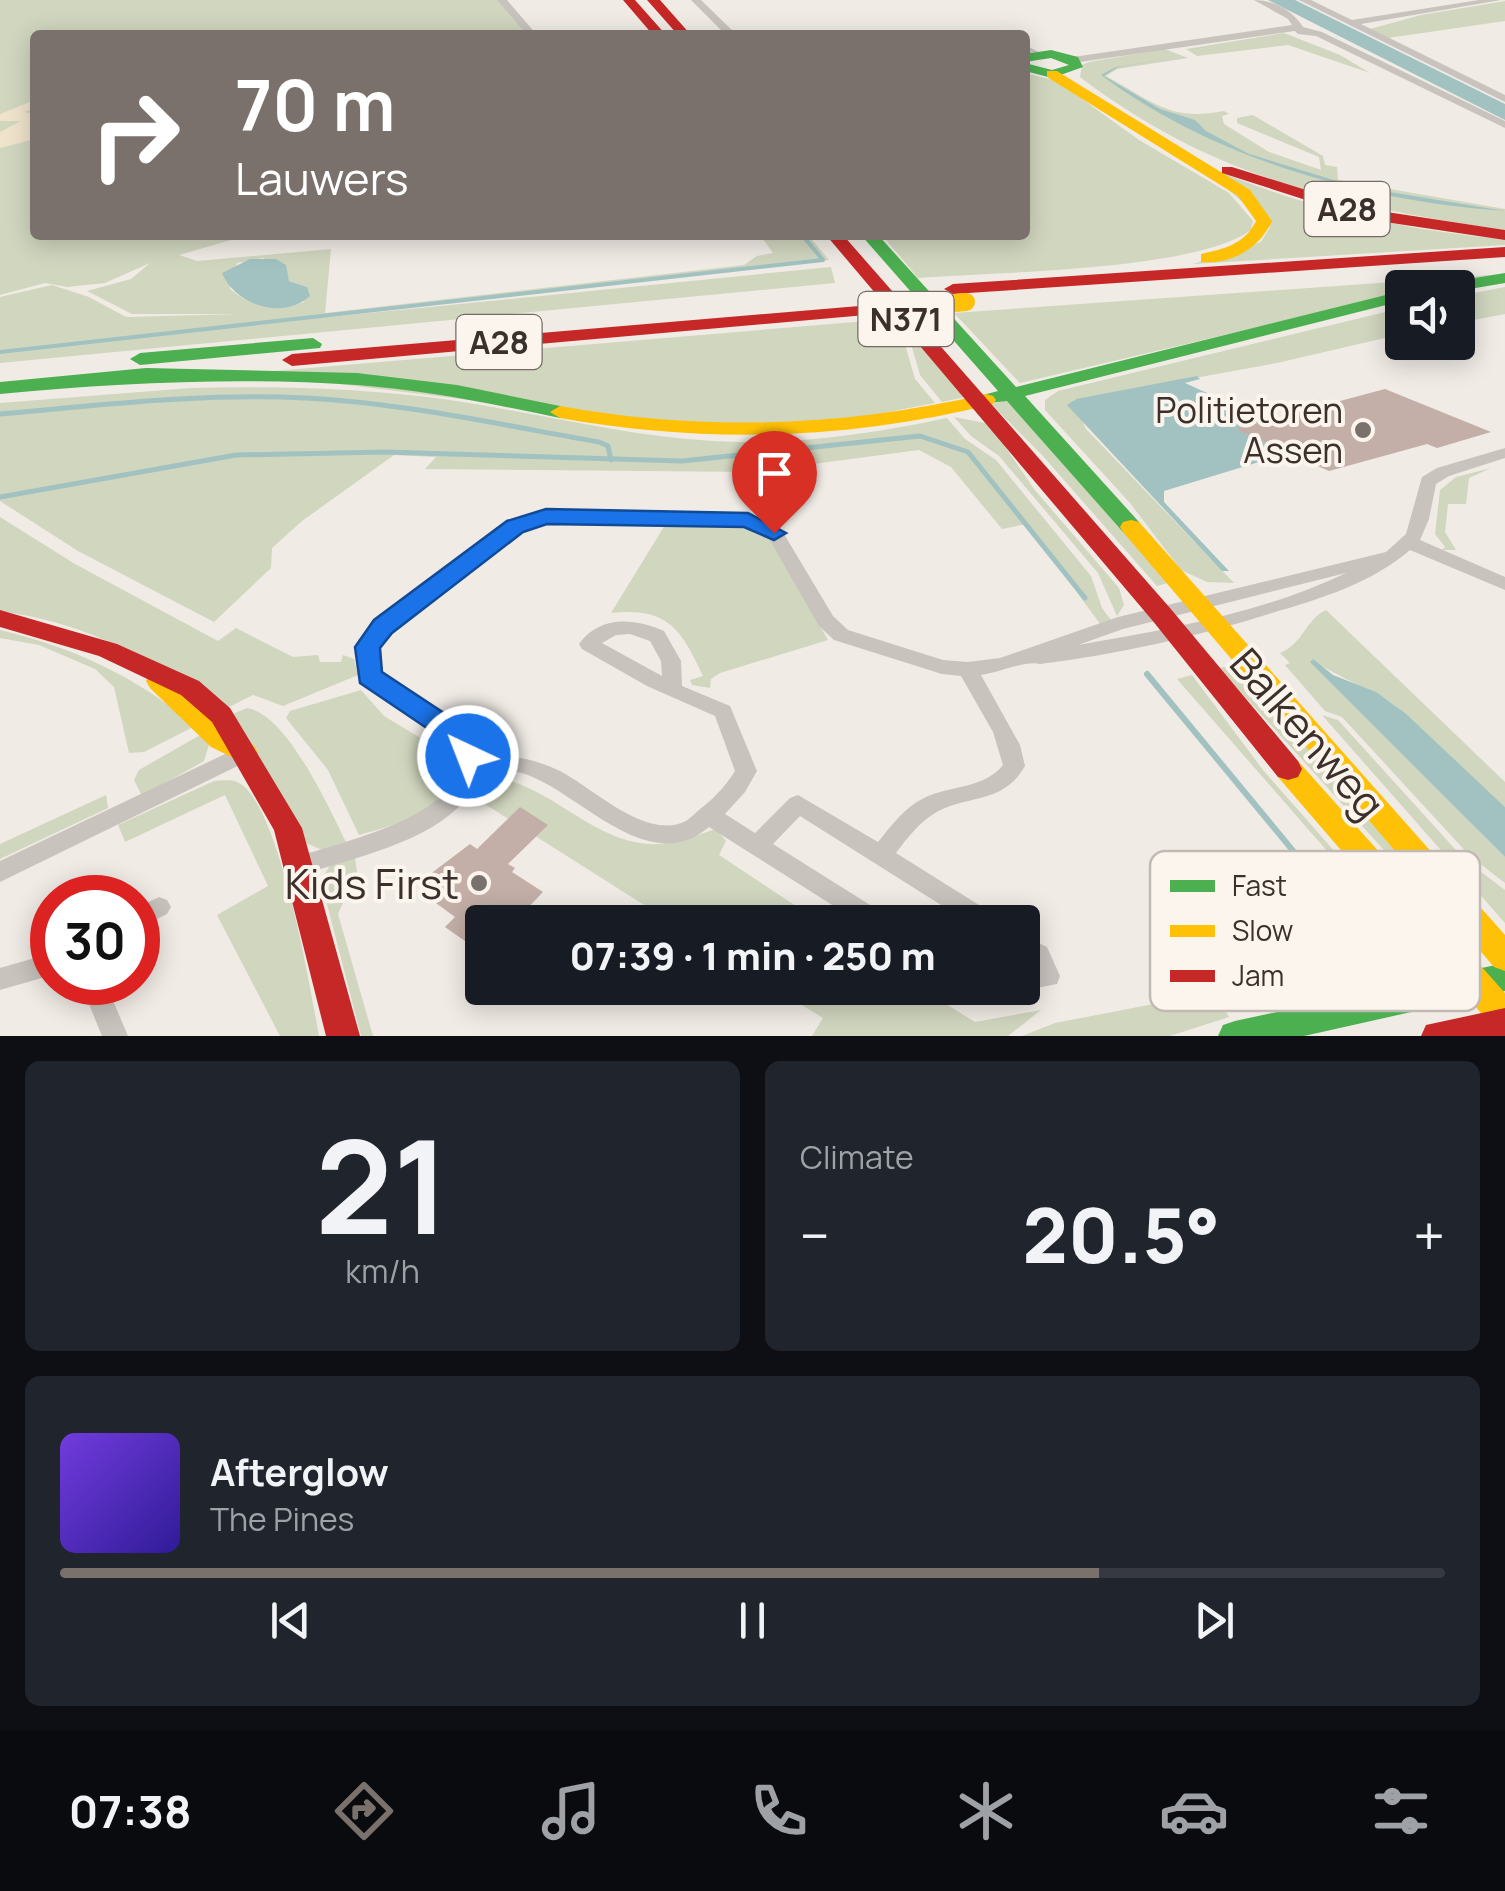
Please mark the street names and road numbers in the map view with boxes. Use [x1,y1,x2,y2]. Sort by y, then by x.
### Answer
road number: A28 [1304,182,1390,236]
road number: N371 [858,292,954,346]
road number: A28 [456,315,542,369]
street label: Balkenweg [1218,635,1398,831]

